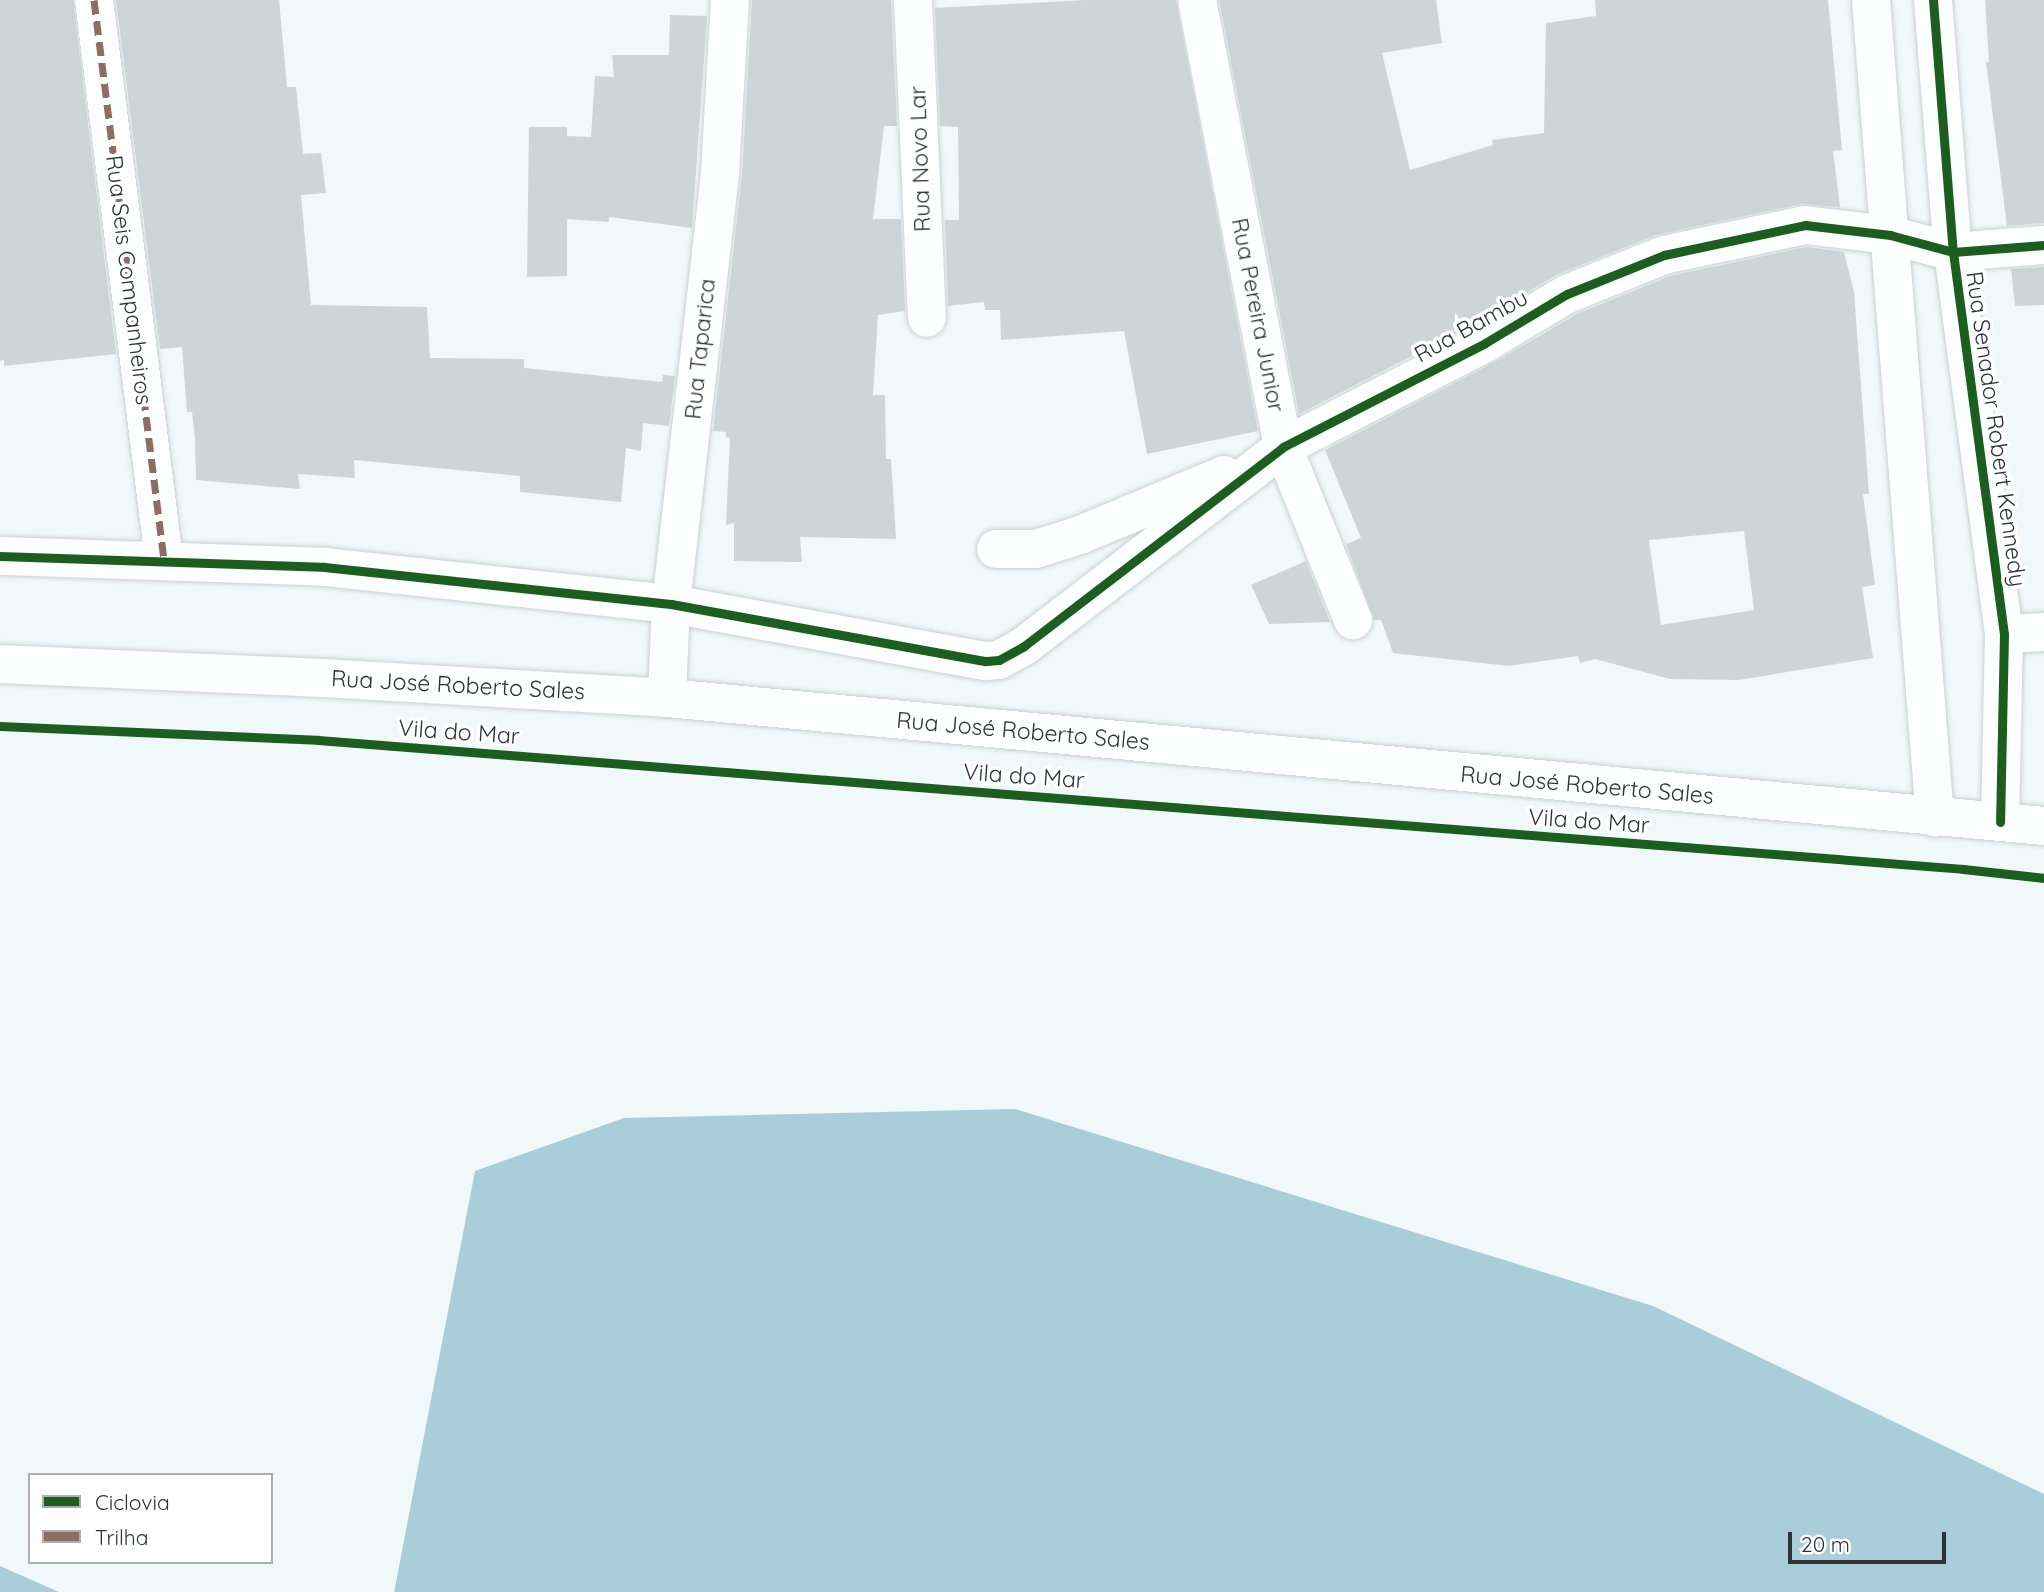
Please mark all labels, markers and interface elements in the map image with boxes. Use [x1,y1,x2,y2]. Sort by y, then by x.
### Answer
street label: Rua Novo Lar [904,85,936,233]
street label: Rua Seis Companheiros [100,154,158,406]
street label: Rua Pereira Junior [1226,216,1290,414]
street label: Rua Senador Robert Kennedy [1960,269,2032,589]
street label: Rua Taparica [679,277,721,421]
street label: Rua Bambu [1409,284,1533,368]
street label: Rua José Roberto Sales [330,665,586,705]
street label: Rua José Roberto Sales [895,706,1151,756]
street label: Vila do Mar [397,714,521,750]
street label: Vila do Mar [962,758,1086,794]
street label: Rua José Roberto Sales [1459,760,1715,810]
street label: Vila do Mar [1527,803,1651,839]
legend [28,1473,273,1564]
text: Ciclovia [95,1489,170,1515]
scale bar [1792,1518,1950,1562]
text: Trilha [95,1524,149,1550]
text: 20 m [1801,1531,1850,1557]

